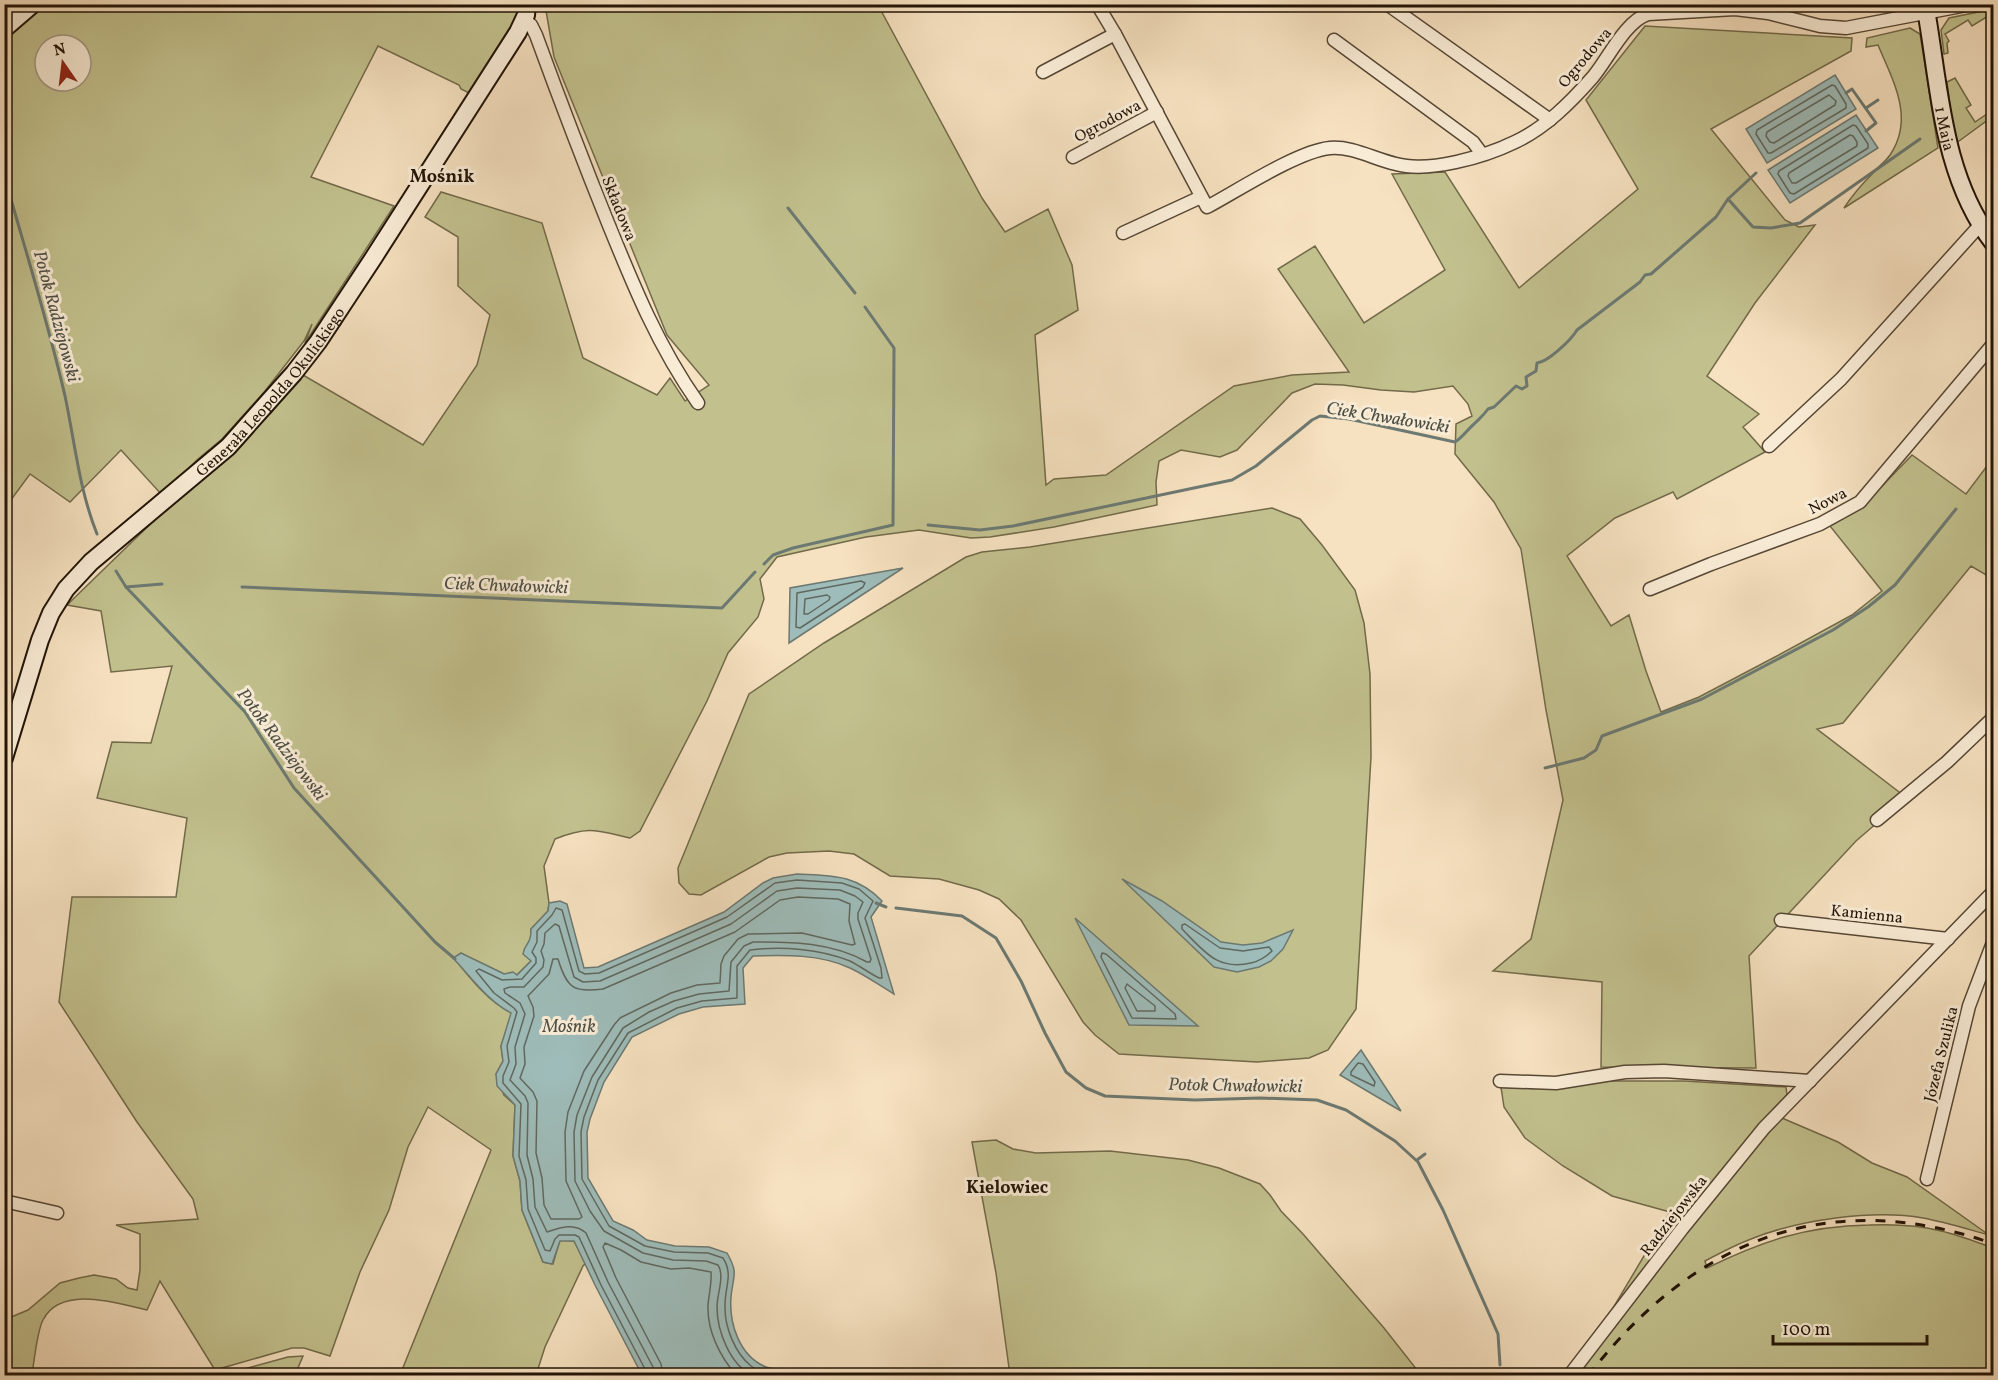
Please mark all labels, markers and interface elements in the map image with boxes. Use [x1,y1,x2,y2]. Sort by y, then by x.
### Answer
street label: Ogrodowa [1554,23,1617,93]
north arrow [33,33,93,93]
text: N [52,38,69,62]
street label: Ogrodowa [1071,95,1145,149]
street label: 1 Maja [1928,105,1959,153]
district label: Mośnik [410,165,474,190]
street label: Składowa [595,173,641,244]
water label: Potok Radziejowski [26,248,85,385]
street label: Generała Leopolda Okulickiego [192,303,351,482]
water label: Ciek Chwałowicki [1325,396,1451,441]
street label: Nowa [1805,483,1851,521]
water label: Ciek Chwałowicki [444,572,569,601]
water label: Potok Radziejowski [230,683,332,807]
street label: Kamienna [1830,900,1904,930]
street label: Józefa Szulika [1919,1004,1964,1105]
water label: Mośnik [541,1015,596,1040]
water label: Potok Chwałowicki [1168,1073,1303,1100]
street label: Radziejowska [1636,1171,1713,1261]
district label: Kielowiec [966,1176,1048,1201]
scale bar [1773,1308,1928,1346]
text: 100 m [1782,1318,1831,1343]

